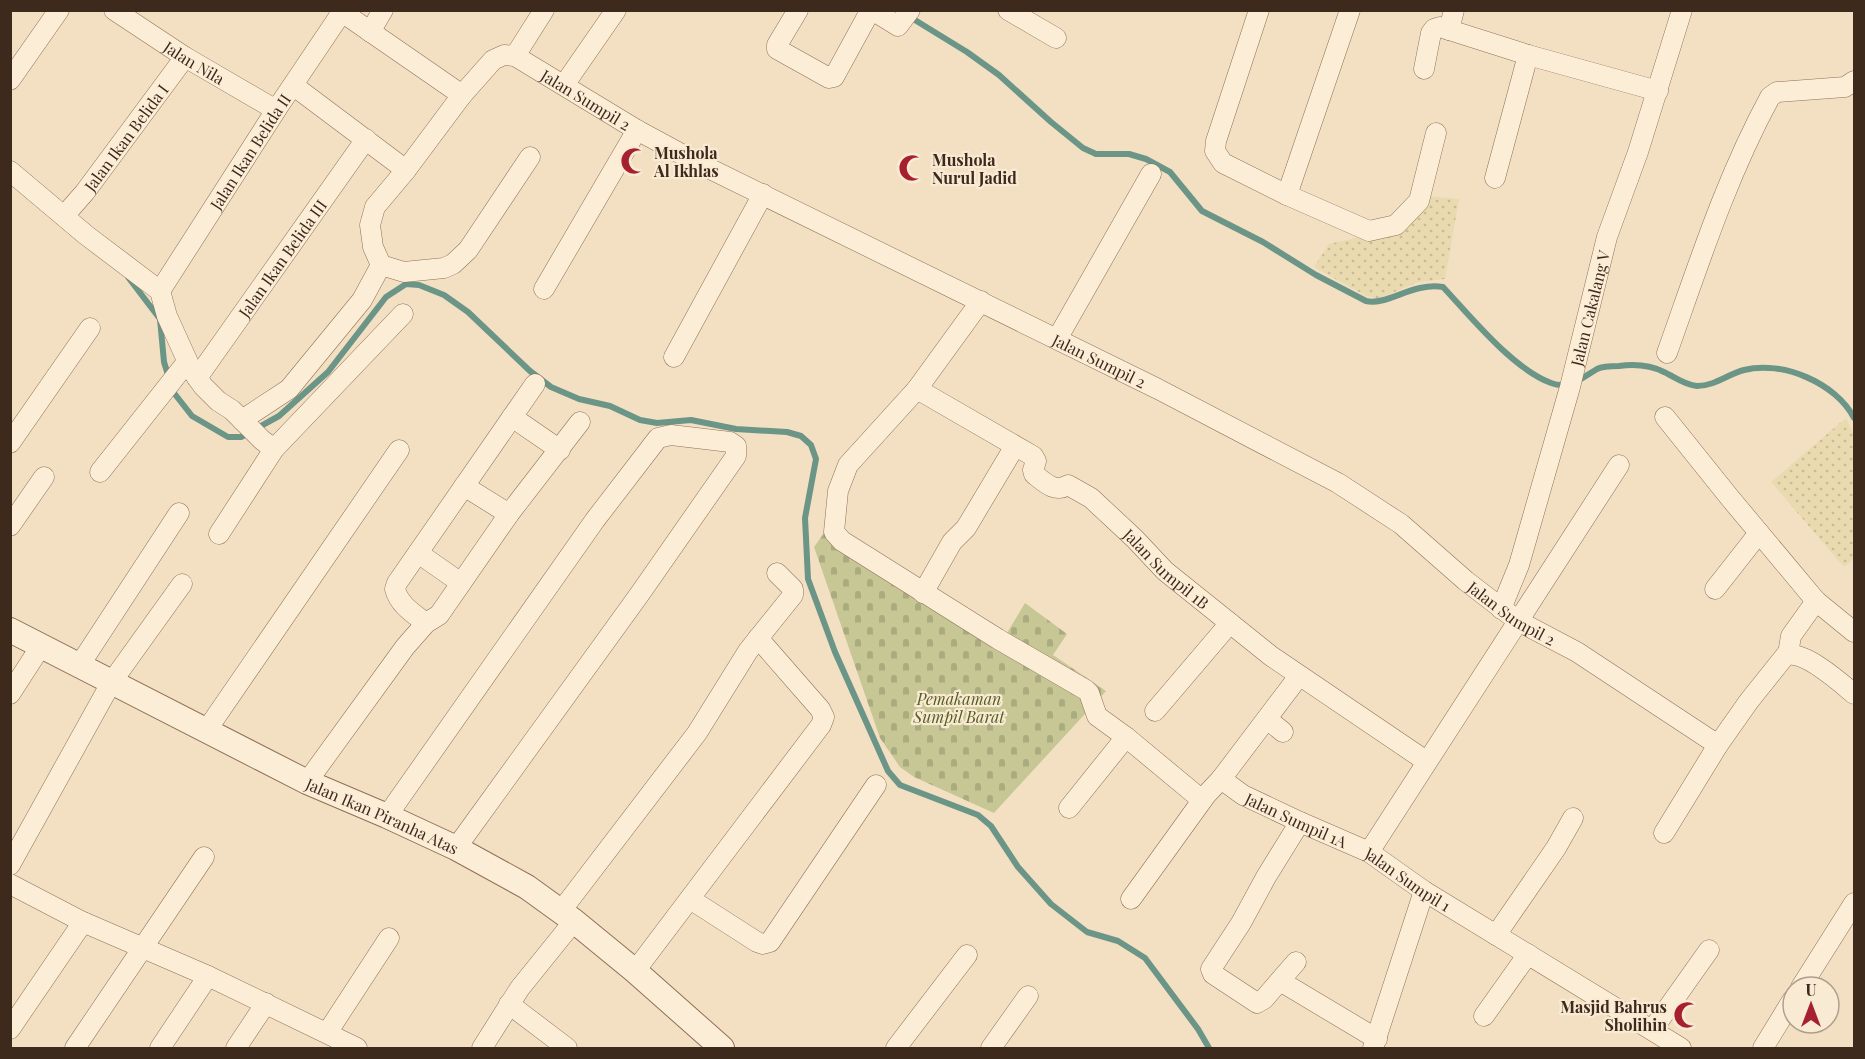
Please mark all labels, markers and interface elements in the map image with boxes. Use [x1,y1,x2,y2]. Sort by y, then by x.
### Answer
street label: Jalan Nila [159,35,229,88]
street label: Jalan Sumpil 2 [537,63,635,134]
street label: Jalan Ikan Belida I [78,79,172,196]
street label: Jalan Ikan Belida II [204,89,295,214]
place label: Mushola Al Ikhlas [653,142,719,181]
mosque icon: Mushola Al Ikhlas [619,146,649,176]
place label: Mushola Nurul Jadid [932,149,1017,188]
mosque icon: Mushola Nurul Jadid [897,153,927,183]
street label: Jalan Ikan Belida III [233,195,331,322]
street label: Jalan Cakalang V [1565,247,1614,369]
street label: Jalan Sumpil 2 [1048,328,1150,392]
street label: Jalan Sumpil 1B [1119,523,1214,613]
street label: Jalan Sumpil 2 [1463,575,1559,649]
park label: Pemakaman Sumpil Barat [912,688,1005,727]
street label: Jalan Ikan Piranha Atas [302,772,462,858]
street label: Jalan Sumpil 1A [1241,787,1351,852]
street label: Jalan Sumpil 1 [1362,841,1455,915]
north arrow [1781,975,1841,1035]
text: U [1805,979,1817,1000]
place label: Masjid Bahrus Sholihin [1560,996,1667,1035]
mosque icon: Masjid Bahrus Sholihin [1672,1000,1702,1030]

